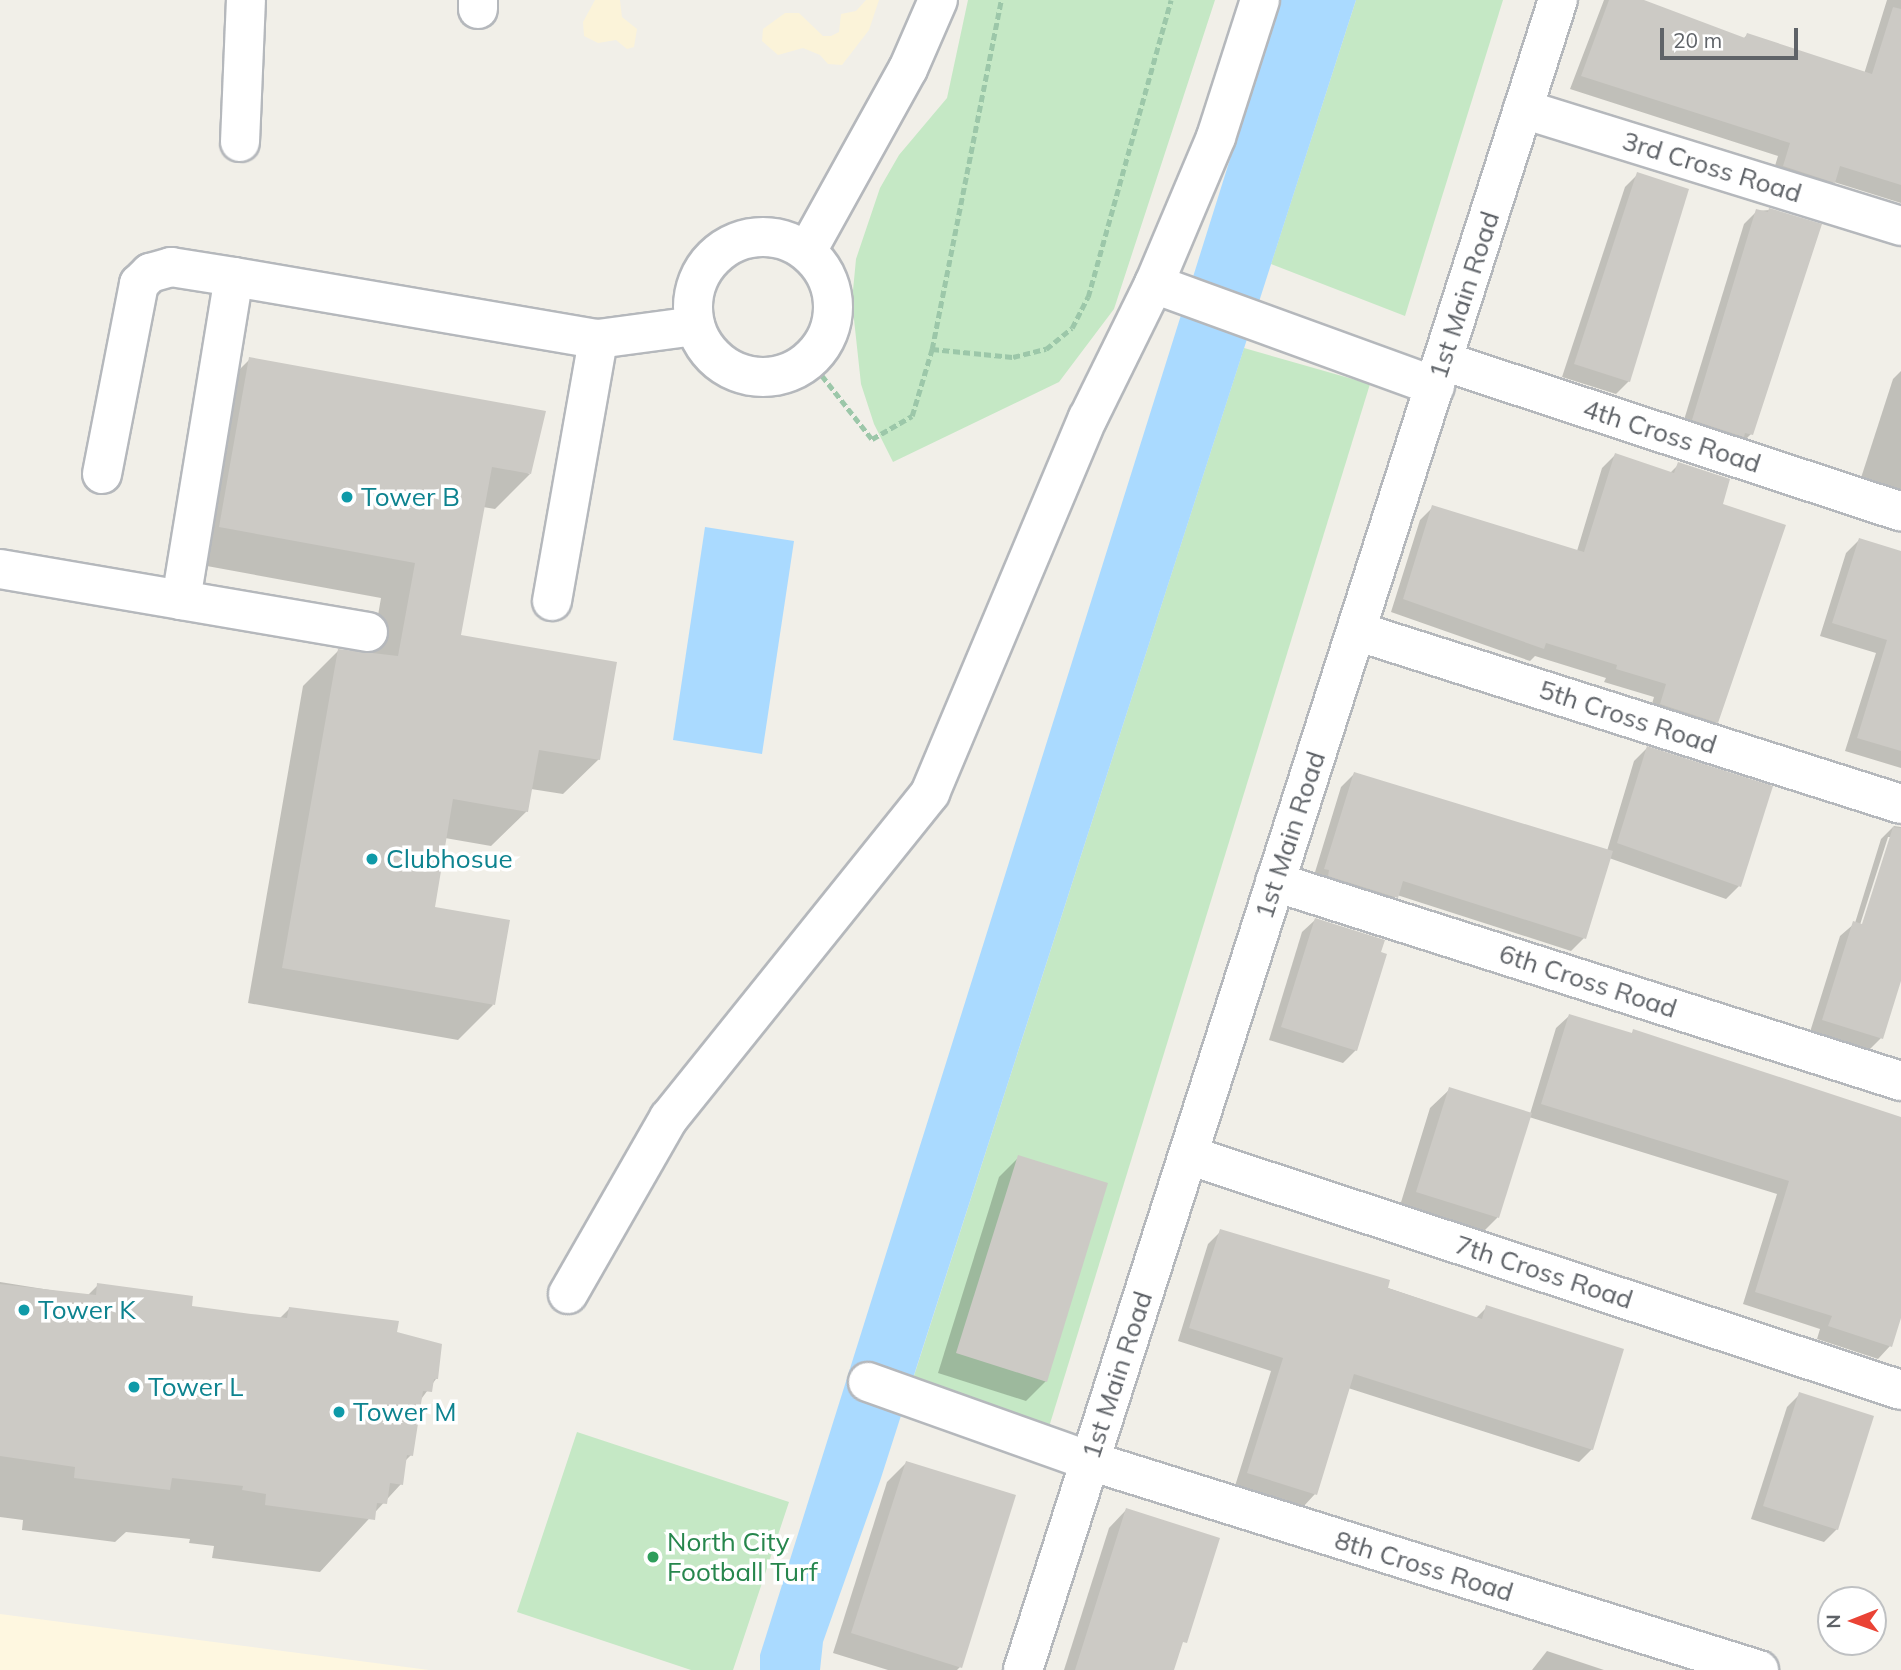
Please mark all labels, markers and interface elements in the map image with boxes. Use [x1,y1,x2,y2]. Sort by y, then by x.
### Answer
scale bar [1663,14,1801,58]
text: 20 m [1673,27,1722,53]
street label: 3rd Cross Road [1619,125,1805,209]
street label: 1st Main Road [1422,207,1506,383]
street label: 4th Cross Road [1579,393,1765,479]
place label: Tower B [361,481,460,513]
marker: Tower B [339,489,355,505]
street label: 5th Cross Road [1535,674,1721,760]
street label: 1st Main Road [1248,747,1332,923]
place label: Clubhosue [386,843,513,875]
marker: Clubhosue [364,851,380,867]
street label: 6th Cross Road [1495,938,1681,1024]
street label: 7th Cross Road [1451,1229,1637,1315]
street label: 1st Main Road [1075,1287,1159,1463]
place label: Tower K [38,1294,136,1326]
marker: Tower K [16,1302,32,1318]
place label: Tower L [148,1371,243,1403]
marker: Tower L [126,1379,142,1395]
place label: Tower M [353,1396,456,1428]
marker: Tower M [331,1404,347,1420]
street label: 8th Cross Road [1331,1524,1517,1608]
place label: North City Football Turf [667,1526,818,1588]
marker: North City Football Turf [645,1549,661,1565]
north arrow [1817,1586,1887,1656]
text: N [1821,1614,1845,1629]

